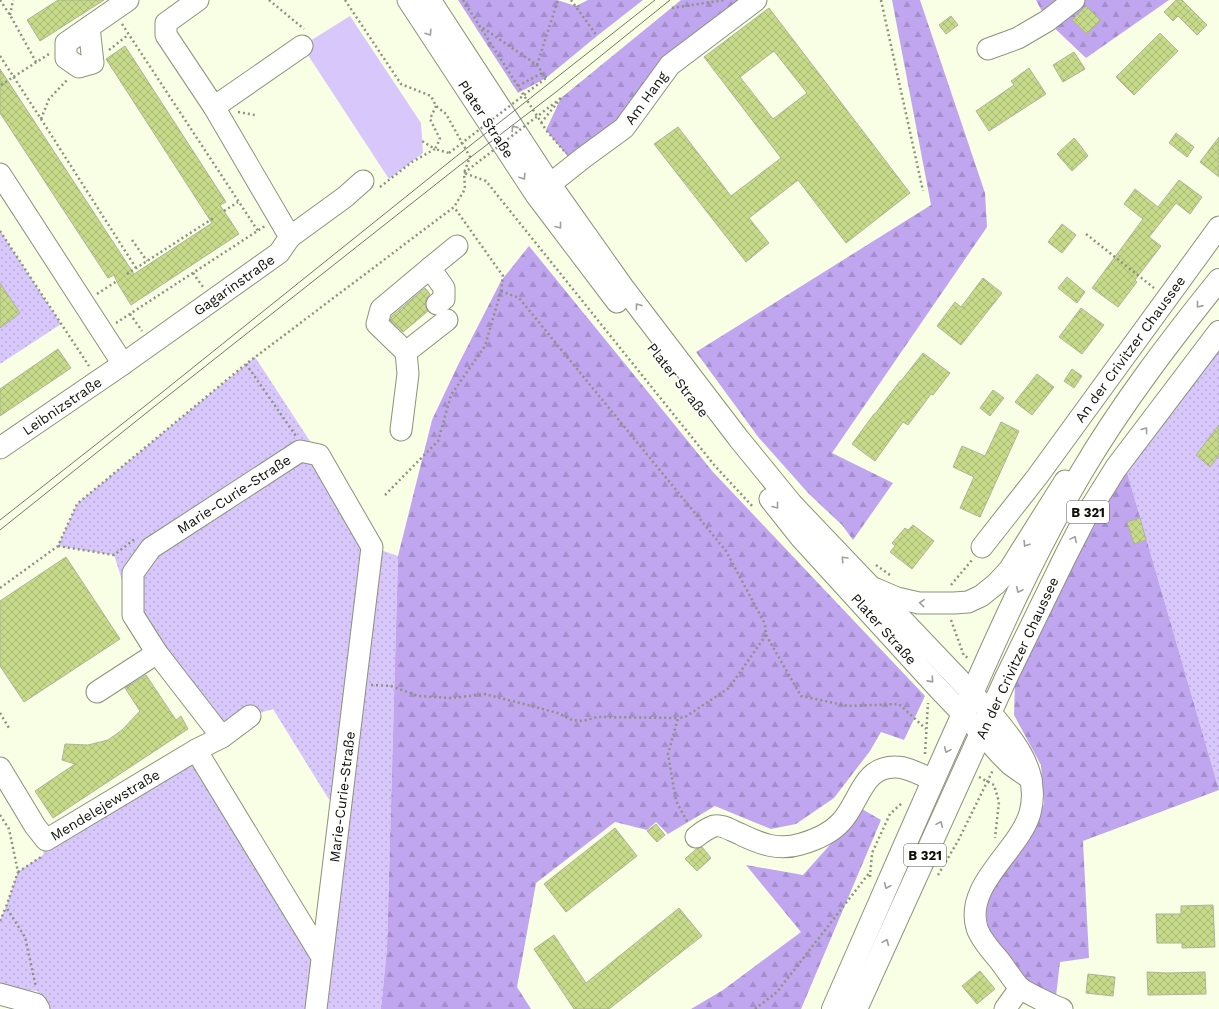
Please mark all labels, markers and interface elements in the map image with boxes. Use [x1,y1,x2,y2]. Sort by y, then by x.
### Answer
one-way arrow [425,28,432,35]
street label: Am Hang [621,68,671,128]
street label: Plater Straße [455,77,517,161]
one-way arrow [511,125,519,132]
one-way arrow [519,173,526,180]
one-way arrow [555,222,562,229]
street label: Gagarinstraße [191,251,277,319]
street label: An der Crivitzer Chaussee [1072,273,1188,425]
one-way arrow [1196,301,1203,308]
one-way arrow [636,304,643,311]
street label: Plater Straße [644,340,712,420]
street label: Leibnizstraße [19,374,105,438]
one-way arrow [1140,428,1147,435]
street label: Marie-Curie-Straße [174,451,294,537]
road number: B 321 [1067,501,1109,523]
one-way arrow [771,502,778,509]
one-way arrow [1069,536,1077,543]
one-way arrow [1023,540,1031,547]
one-way arrow [841,556,849,564]
street label: An der Crivitzer Chaussee [972,574,1062,742]
one-way arrow [1016,586,1024,593]
street label: Plater Straße [848,590,920,668]
one-way arrow [919,598,925,607]
one-way arrow [926,676,933,683]
street label: Marie-Curie-Straße [326,731,358,863]
one-way arrow [944,745,952,753]
street label: Mendelejewstraße [48,766,162,844]
one-way arrow [935,820,943,827]
road number: B 321 [904,844,946,866]
one-way arrow [884,881,892,889]
one-way arrow [881,939,889,946]

